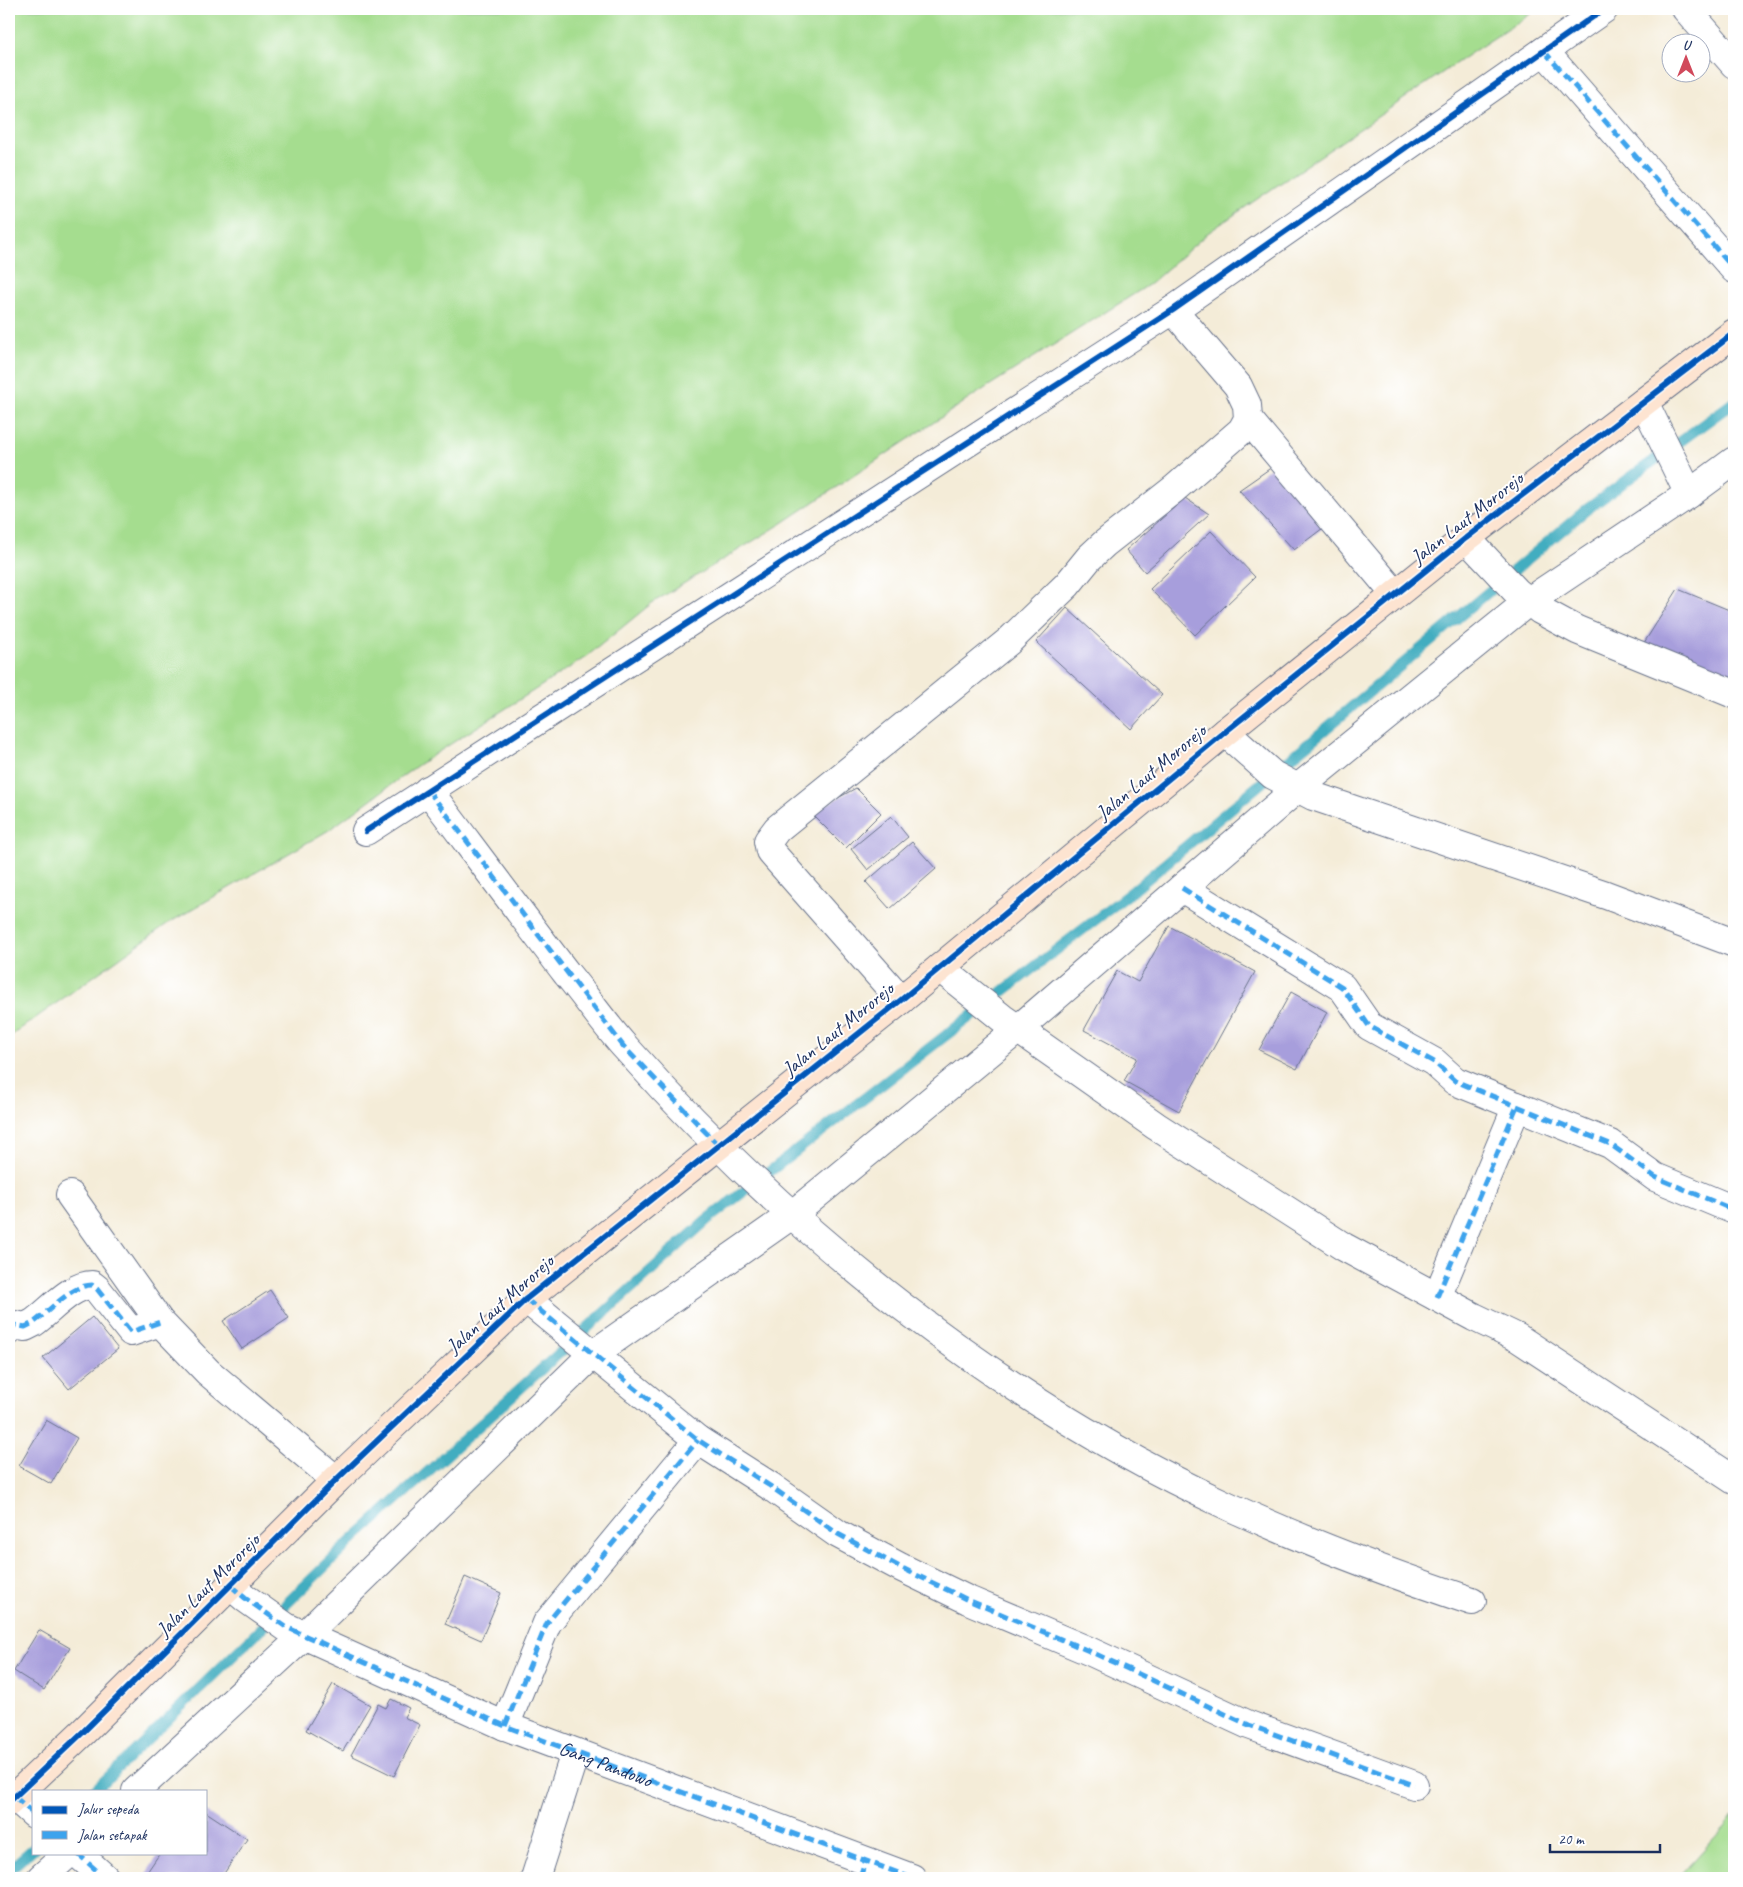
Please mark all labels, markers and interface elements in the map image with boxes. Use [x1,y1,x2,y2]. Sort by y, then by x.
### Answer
north arrow [1660,32,1710,82]
text: U [1683,37,1693,54]
street label: Jalan Laut Mororejo [1405,465,1530,570]
street label: Jalan Laut Mororejo [1090,717,1213,826]
street label: Jalan Laut Mororejo [776,975,900,1082]
street label: Jalan Laut Mororejo [440,1248,560,1359]
street label: Jalan Laut Mororejo [150,1527,266,1643]
street label: Gang Pandowo [556,1735,657,1793]
legend [32,1790,208,1854]
text: Jalur sepeda [77,1800,140,1819]
scale bar [1550,1822,1660,1854]
text: Jalan setapak [77,1826,148,1845]
text: 20 m [1558,1830,1585,1849]

